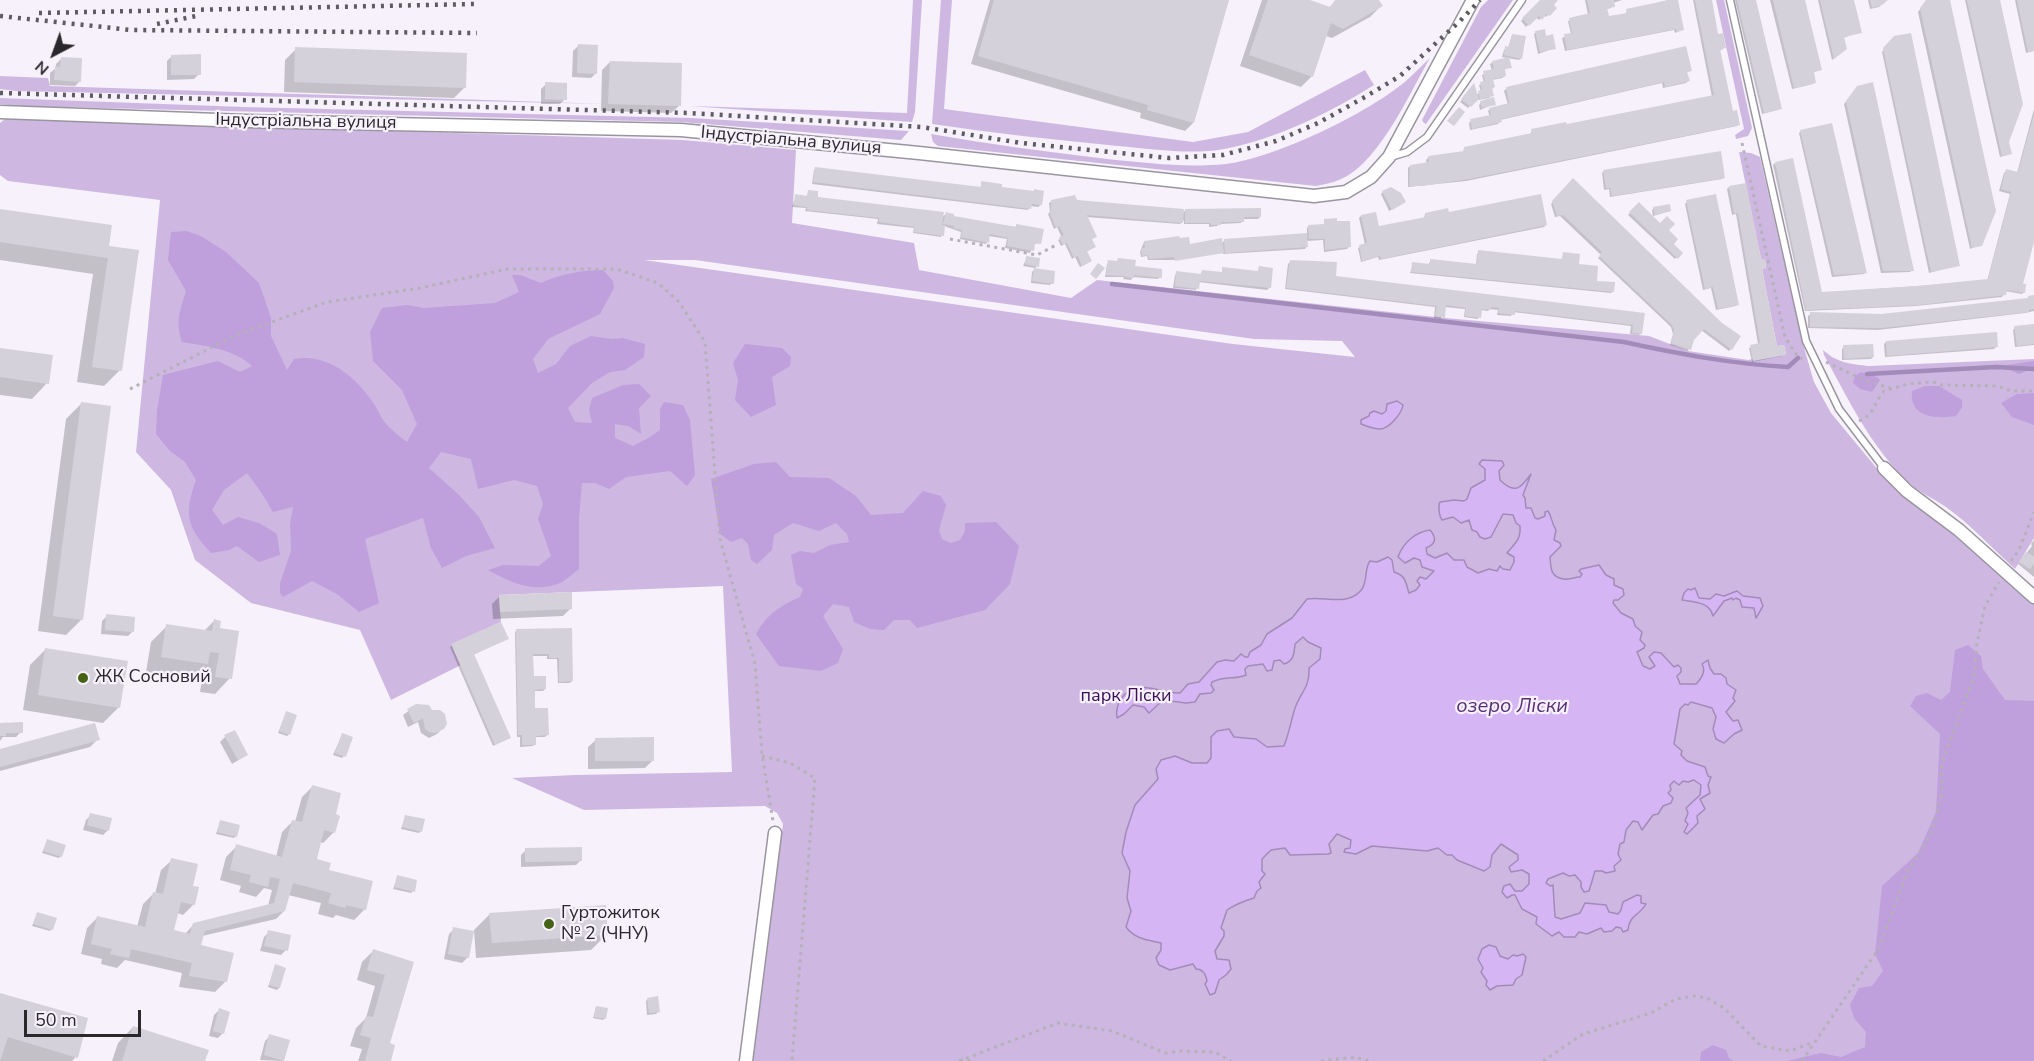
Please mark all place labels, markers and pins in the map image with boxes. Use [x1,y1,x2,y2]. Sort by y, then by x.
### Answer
place label: ЖК Сосновий [95,667,211,689]
marker: ЖК Сосновий [76,671,90,685]
place label: Гуртожиток № 2 (ЧНУ) [561,903,660,946]
marker: Гуртожиток № 2 (ЧНУ) [542,917,556,931]

